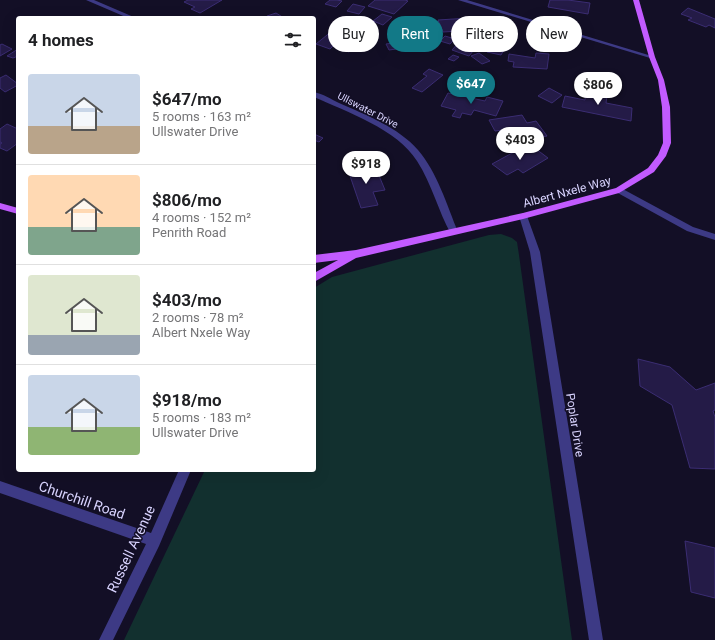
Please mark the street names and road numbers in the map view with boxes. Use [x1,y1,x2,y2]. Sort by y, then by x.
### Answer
street label: Ullswater Drive [336,90,400,130]
street label: Albert Nxele Way [521,173,613,210]
street label: Poplar Drive [563,392,587,458]
street label: Churchill Road [37,478,127,522]
street label: Russell Avenue [104,503,158,595]

